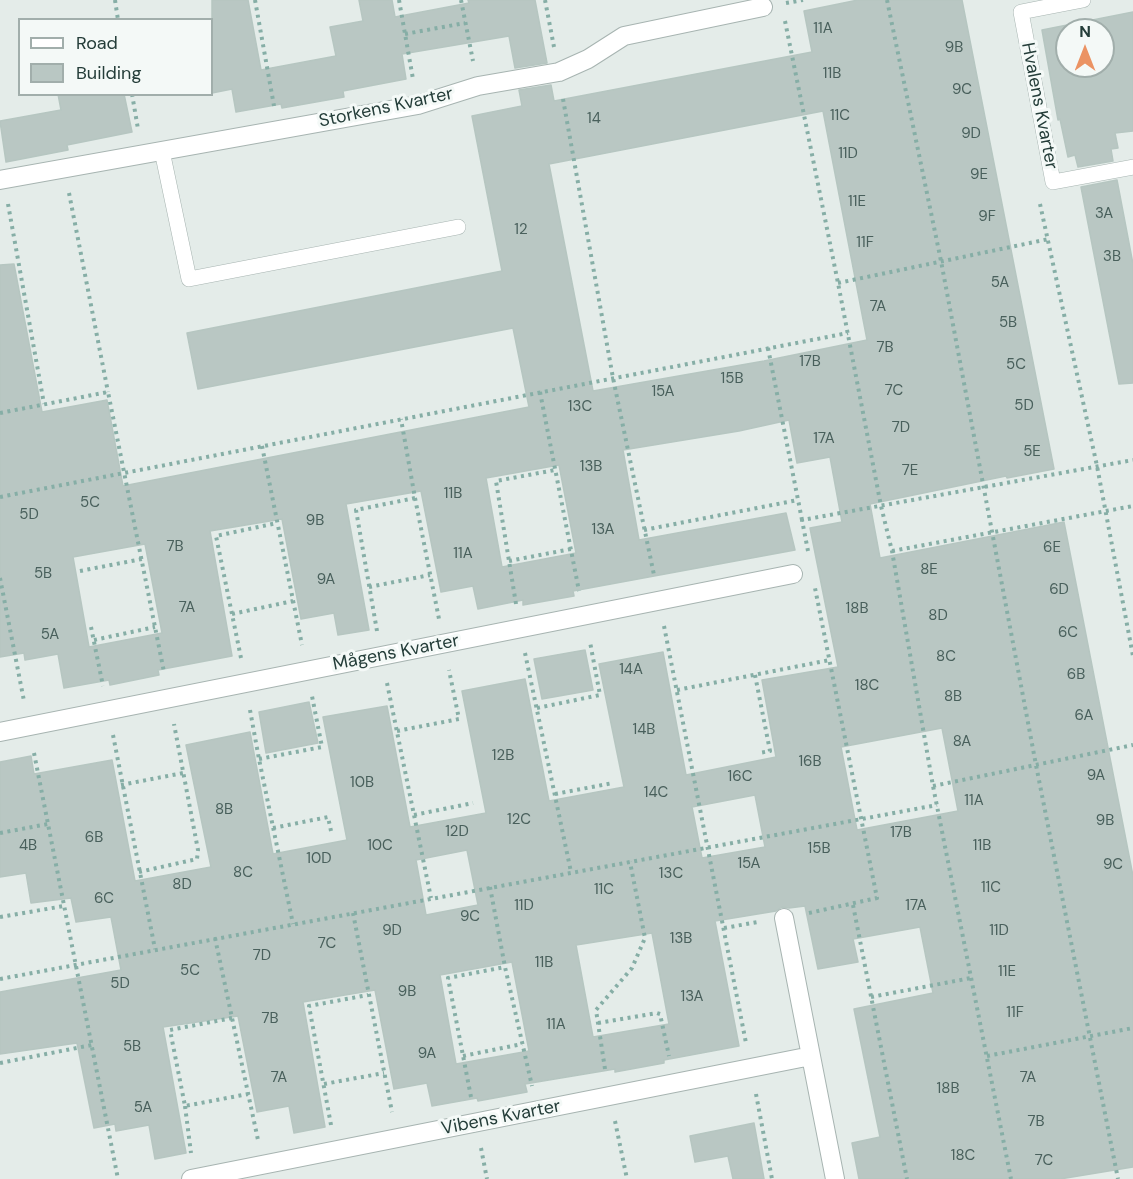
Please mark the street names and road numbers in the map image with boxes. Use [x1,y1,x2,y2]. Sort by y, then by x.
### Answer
street label: Hvalens Kvarter [1016,41,1062,171]
street label: Storkens Kvarter [317,83,455,133]
street label: Mågens Kvarter [331,630,461,676]
street label: Vibens Kvarter [439,1096,563,1140]

